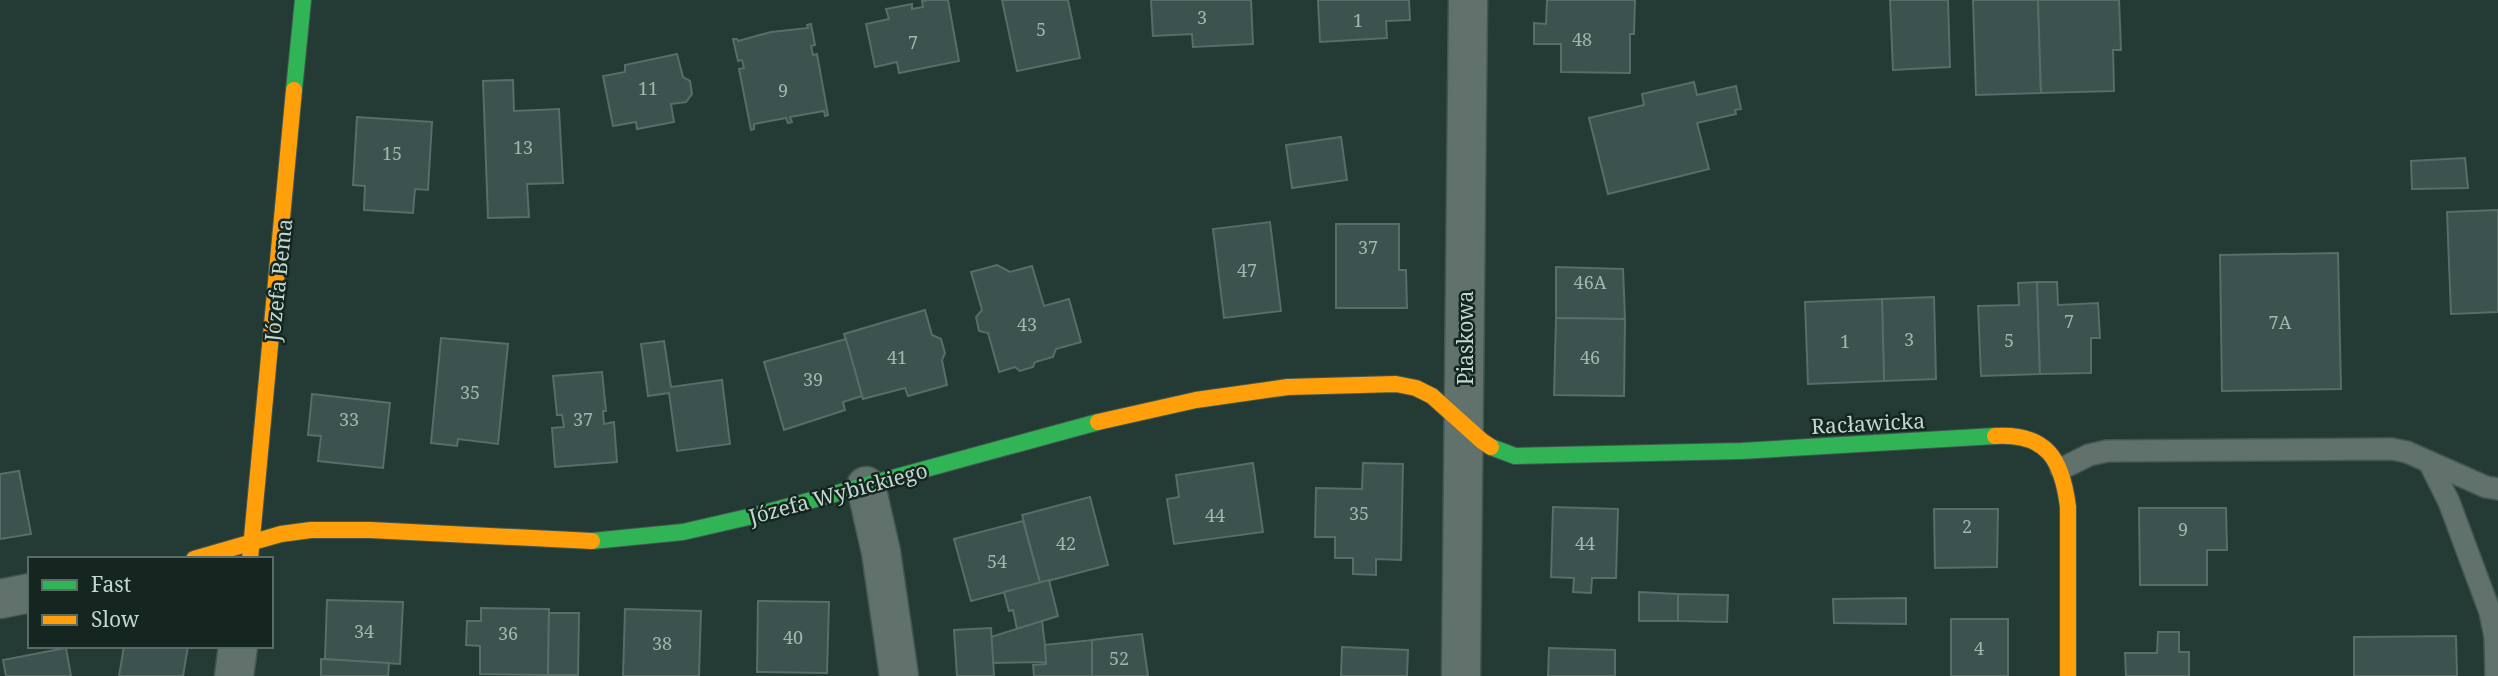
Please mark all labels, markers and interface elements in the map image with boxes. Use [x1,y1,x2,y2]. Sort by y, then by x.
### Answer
house number: 3 [1197,5,1207,29]
house number: 1 [1353,8,1363,32]
house number: 5 [1036,17,1046,41]
house number: 48 [1572,27,1592,51]
house number: 7 [908,30,918,54]
house number: 11 [638,76,658,100]
house number: 9 [778,78,788,102]
house number: 13 [513,135,533,159]
house number: 15 [382,141,402,165]
street label: Józefa Bema [258,217,298,344]
house number: 37 [1358,235,1378,259]
house number: 47 [1237,258,1257,282]
house number: 46A [1574,270,1607,294]
street label: Piaskowa [1451,291,1479,385]
house number: 7 [2064,309,2074,333]
house number: 7A [2269,310,2292,334]
house number: 43 [1017,312,1037,336]
house number: 3 [1904,327,1914,351]
house number: 5 [2004,328,2014,352]
house number: 1 [1840,329,1850,353]
house number: 41 [887,345,907,369]
house number: 46 [1580,345,1600,369]
house number: 39 [803,367,823,391]
house number: 35 [460,380,480,404]
street label: Racławicka [1810,406,1926,440]
house number: 33 [339,407,359,431]
house number: 37 [573,407,593,431]
street label: Józefa Wybickiego [745,456,931,531]
house number: 35 [1349,501,1369,525]
house number: 44 [1205,503,1225,527]
house number: 2 [1962,514,1972,538]
house number: 9 [2178,517,2188,541]
house number: 42 [1056,531,1076,555]
house number: 44 [1575,531,1595,555]
house number: 54 [987,549,1007,573]
legend [28,557,273,648]
text: Fast [91,570,131,598]
text: Slow [91,605,140,633]
house number: 34 [354,619,374,643]
house number: 36 [498,621,518,645]
house number: 40 [783,625,803,649]
house number: 38 [652,631,672,655]
house number: 4 [1974,636,1984,660]
house number: 52 [1109,646,1129,670]

